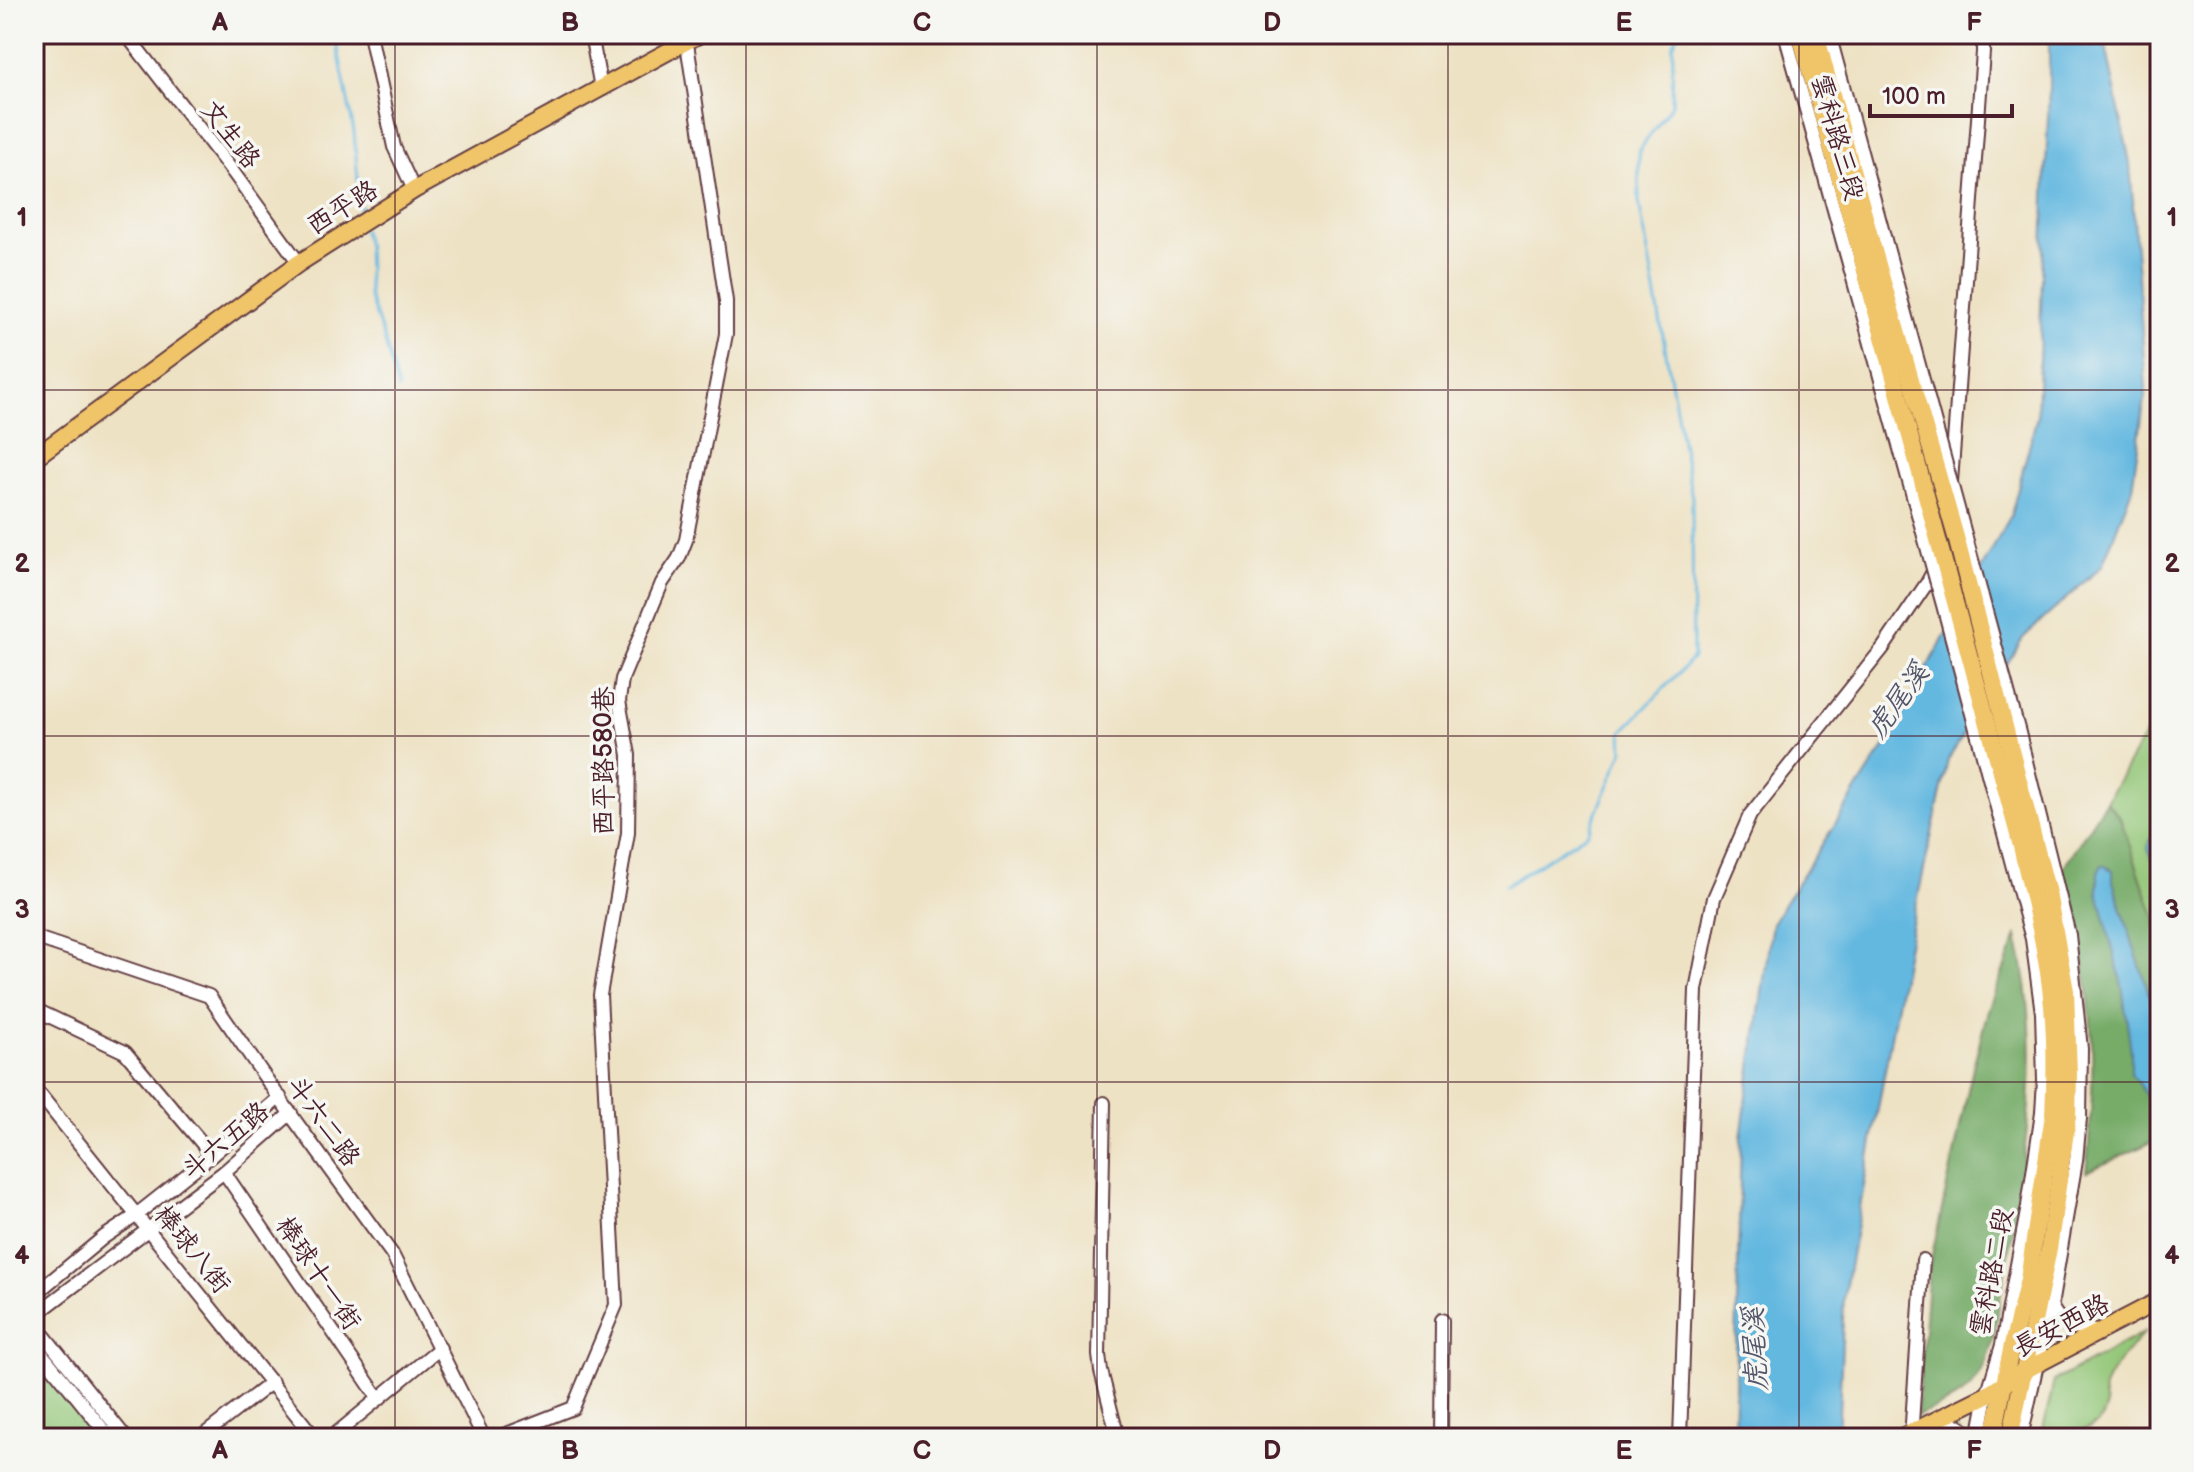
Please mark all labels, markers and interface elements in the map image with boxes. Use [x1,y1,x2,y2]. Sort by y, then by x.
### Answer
text: A [211,8,228,39]
text: B [561,8,579,39]
text: C [913,8,931,39]
text: D [1263,8,1281,39]
text: E [1616,8,1633,39]
text: F [1966,8,1982,39]
scale bar [1870,68,2012,118]
street label: 雲科路三段 [1804,71,1869,204]
text: 100 m [1882,82,1946,111]
street label: 文生路 [194,95,266,175]
street label: 西平路 [302,174,384,242]
text: 1 [17,203,27,234]
text: 1 [2167,203,2177,234]
text: 2 [14,549,30,580]
text: 2 [2164,549,2180,580]
water label: 虎尾溪 [1860,656,1937,745]
street label: 西平路580巷 [589,686,620,836]
text: 3 [14,895,30,926]
text: 3 [2164,895,2180,926]
street label: 斗六二路 [280,1071,366,1173]
street label: 斗六五路 [176,1096,276,1186]
street label: 棒球八街 [147,1200,237,1300]
street label: 雲科路二段 [1965,1206,2020,1339]
street label: 棒球十一街 [269,1211,367,1336]
text: 4 [14,1241,30,1272]
text: 4 [2164,1241,2180,1272]
street label: 長安西路 [2009,1288,2115,1364]
water label: 虎尾溪 [1737,1304,1774,1392]
text: A [211,1436,228,1467]
text: B [561,1436,579,1467]
text: C [913,1436,931,1467]
text: D [1263,1436,1281,1467]
text: E [1616,1436,1633,1467]
text: F [1966,1436,1982,1467]

